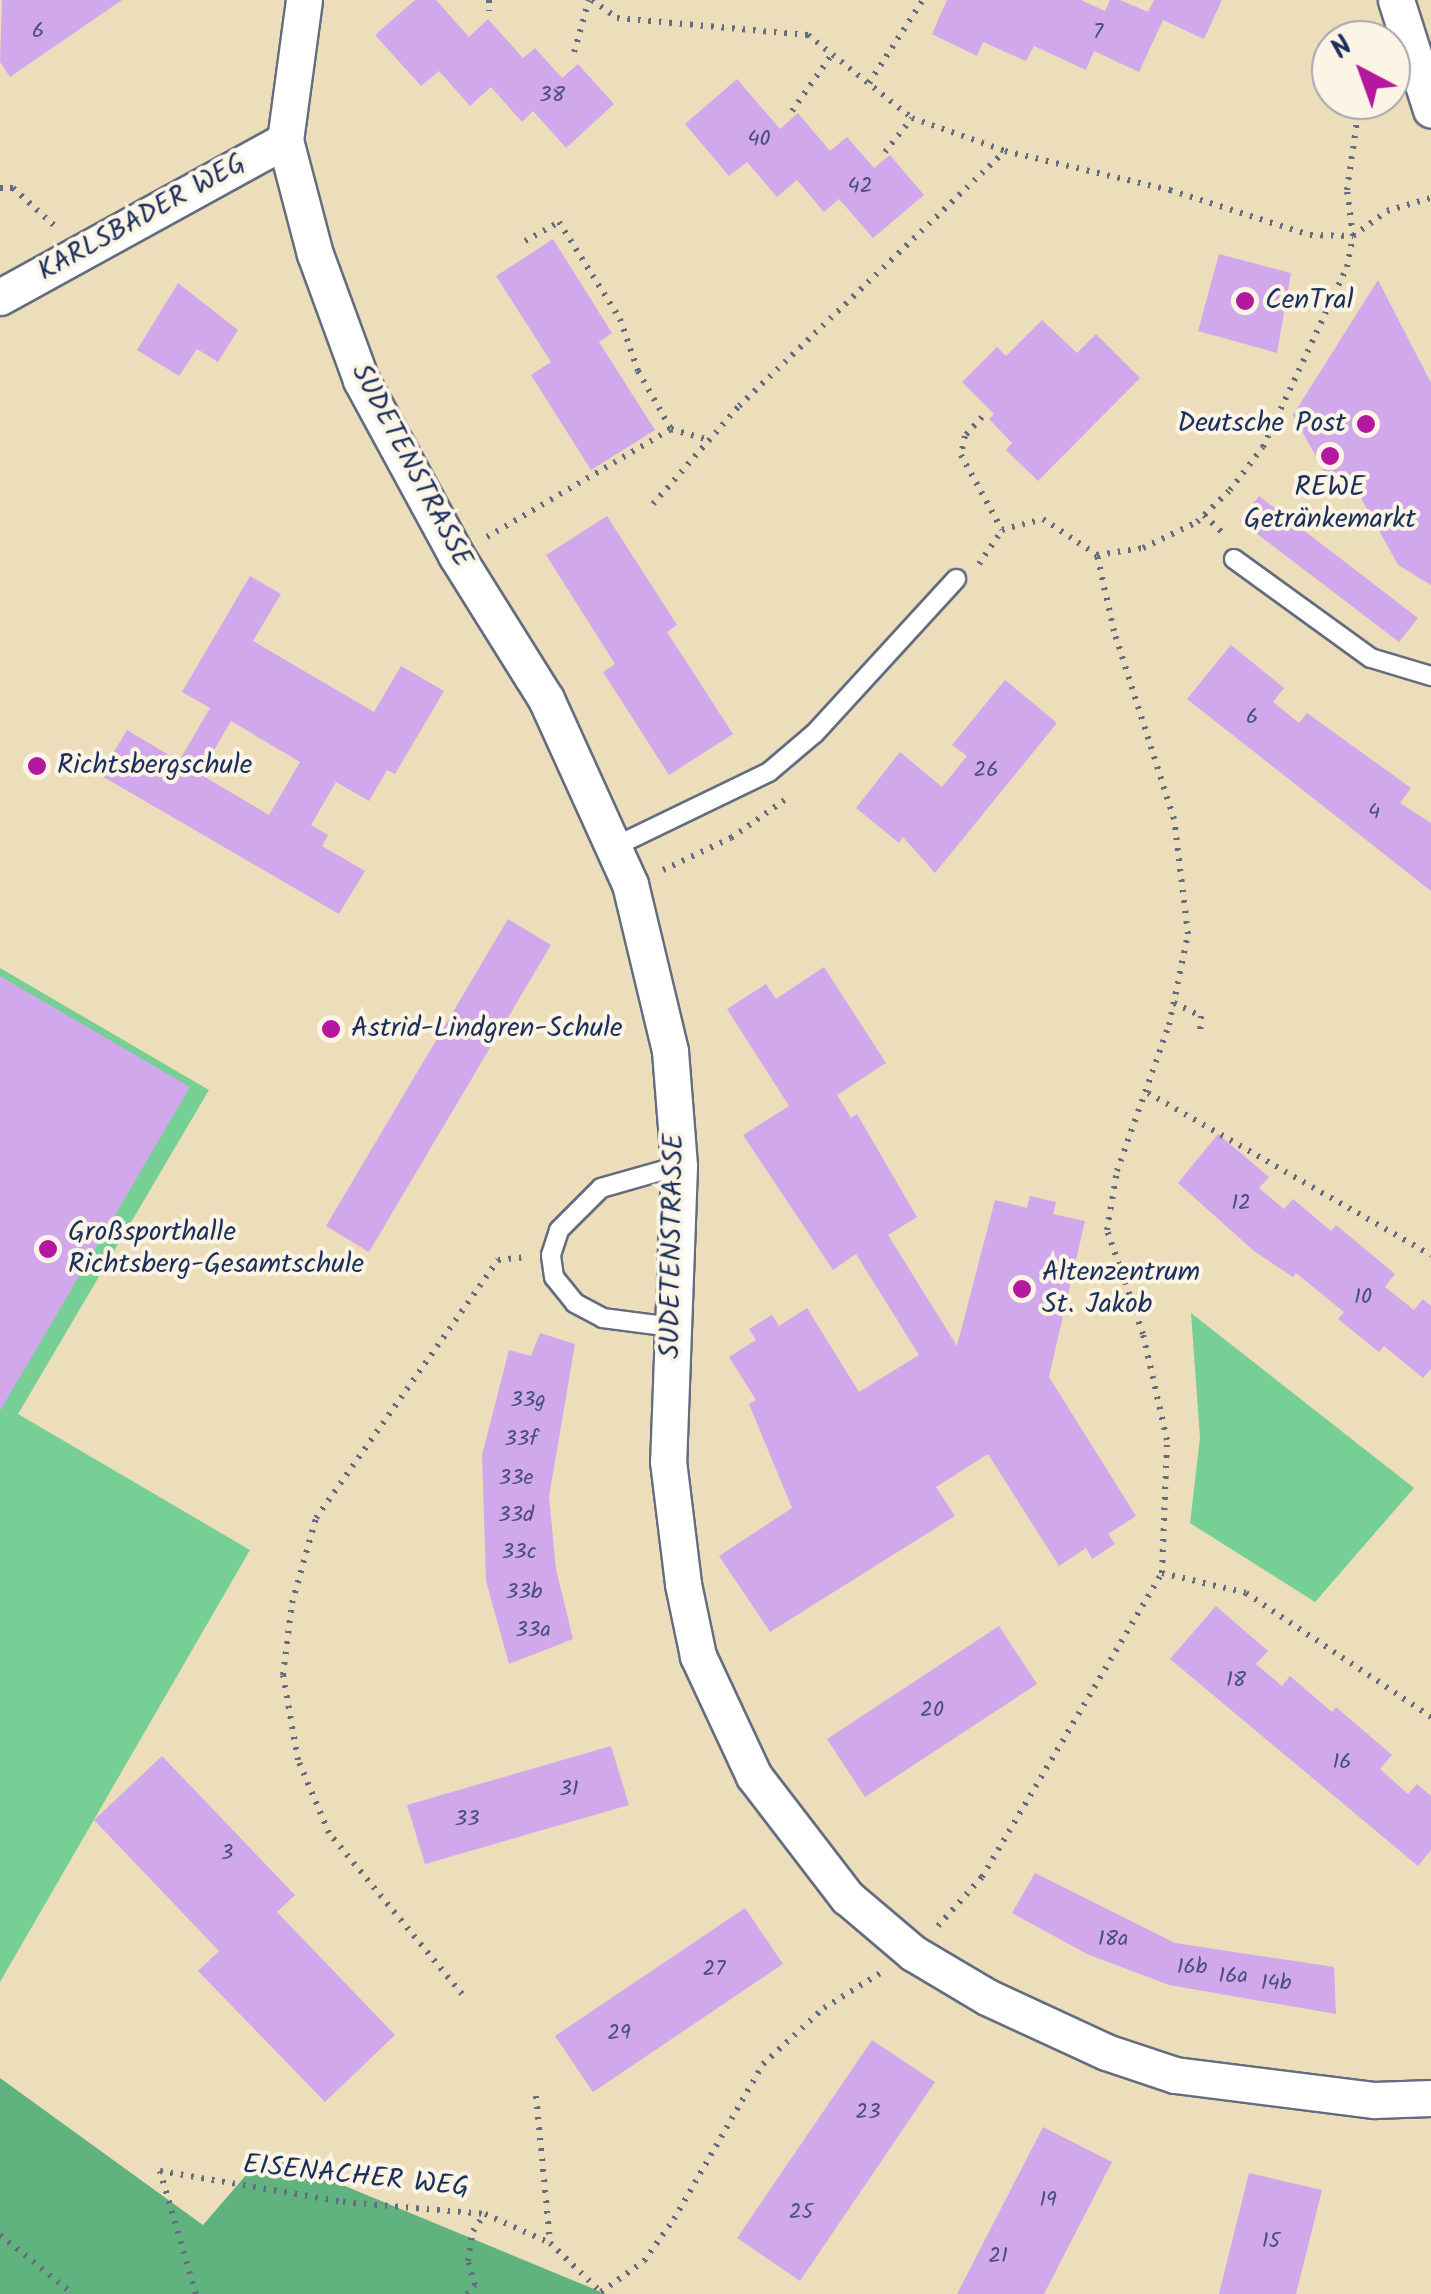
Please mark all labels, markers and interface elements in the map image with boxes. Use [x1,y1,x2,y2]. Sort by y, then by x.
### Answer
house number: 6 [32,19,44,45]
house number: 7 [1093,20,1103,46]
north arrow [1311,20,1411,120]
text: N [1321,26,1364,71]
house number: 38 [539,83,565,109]
house number: 40 [747,127,771,153]
street label: KARLSBADER WEG [32,147,252,289]
house number: 42 [848,174,872,200]
place label: CenTral [1265,284,1354,318]
marker: CenTral [1234,290,1256,312]
street label: SUDETENSTRASSE [343,358,479,574]
place label: Deutsche Post [1177,407,1346,441]
marker: Deutsche Post [1355,413,1377,435]
marker: REWE Getränkemarkt [1319,445,1341,467]
place label: REWE Getränkemarkt [1244,471,1416,537]
house number: 6 [1246,705,1258,731]
place label: Richtsbergschule [57,749,252,783]
marker: Richtsbergschule [26,755,48,777]
house number: 26 [973,758,999,784]
house number: 4 [1368,800,1380,826]
place label: Astrid-Lindgren-Schule [351,1012,623,1046]
marker: Astrid-Lindgren-Schule [320,1018,342,1040]
street label: SUDETENSTRASSE [654,1133,692,1359]
house number: 12 [1231,1191,1251,1217]
place label: Großsporthalle Richtsberg-Gesamtschule [68,1216,364,1282]
marker: Großsporthalle Richtsberg-Gesamtschule [37,1238,59,1260]
place label: Altenzentrum St. Jakob [1042,1256,1200,1322]
marker: Altenzentrum St. Jakob [1011,1278,1033,1300]
house number: 10 [1354,1285,1372,1311]
house number: 33g [510,1388,546,1414]
house number: 33f [504,1427,538,1453]
house number: 33e [498,1466,534,1492]
house number: 33d [498,1503,534,1529]
house number: 33c [502,1540,536,1566]
house number: 33b [506,1580,542,1606]
house number: 33a [515,1618,551,1644]
house number: 18 [1226,1668,1246,1694]
house number: 20 [920,1698,944,1724]
house number: 16 [1332,1750,1352,1776]
house number: 31 [559,1777,579,1803]
house number: 33 [454,1807,480,1833]
house number: 3 [221,1841,233,1867]
house number: 18a [1098,1927,1128,1953]
house number: 16b [1177,1955,1207,1981]
house number: 27 [703,1957,725,1983]
house number: 16a [1218,1964,1248,1990]
house number: 14b [1261,1971,1291,1997]
house number: 29 [607,2021,631,2047]
house number: 23 [855,2100,881,2126]
street label: EISENACHER WEG [241,2148,471,2206]
house number: 19 [1039,2188,1057,2214]
house number: 25 [789,2200,813,2226]
house number: 15 [1262,2229,1280,2255]
house number: 21 [988,2244,1008,2270]

